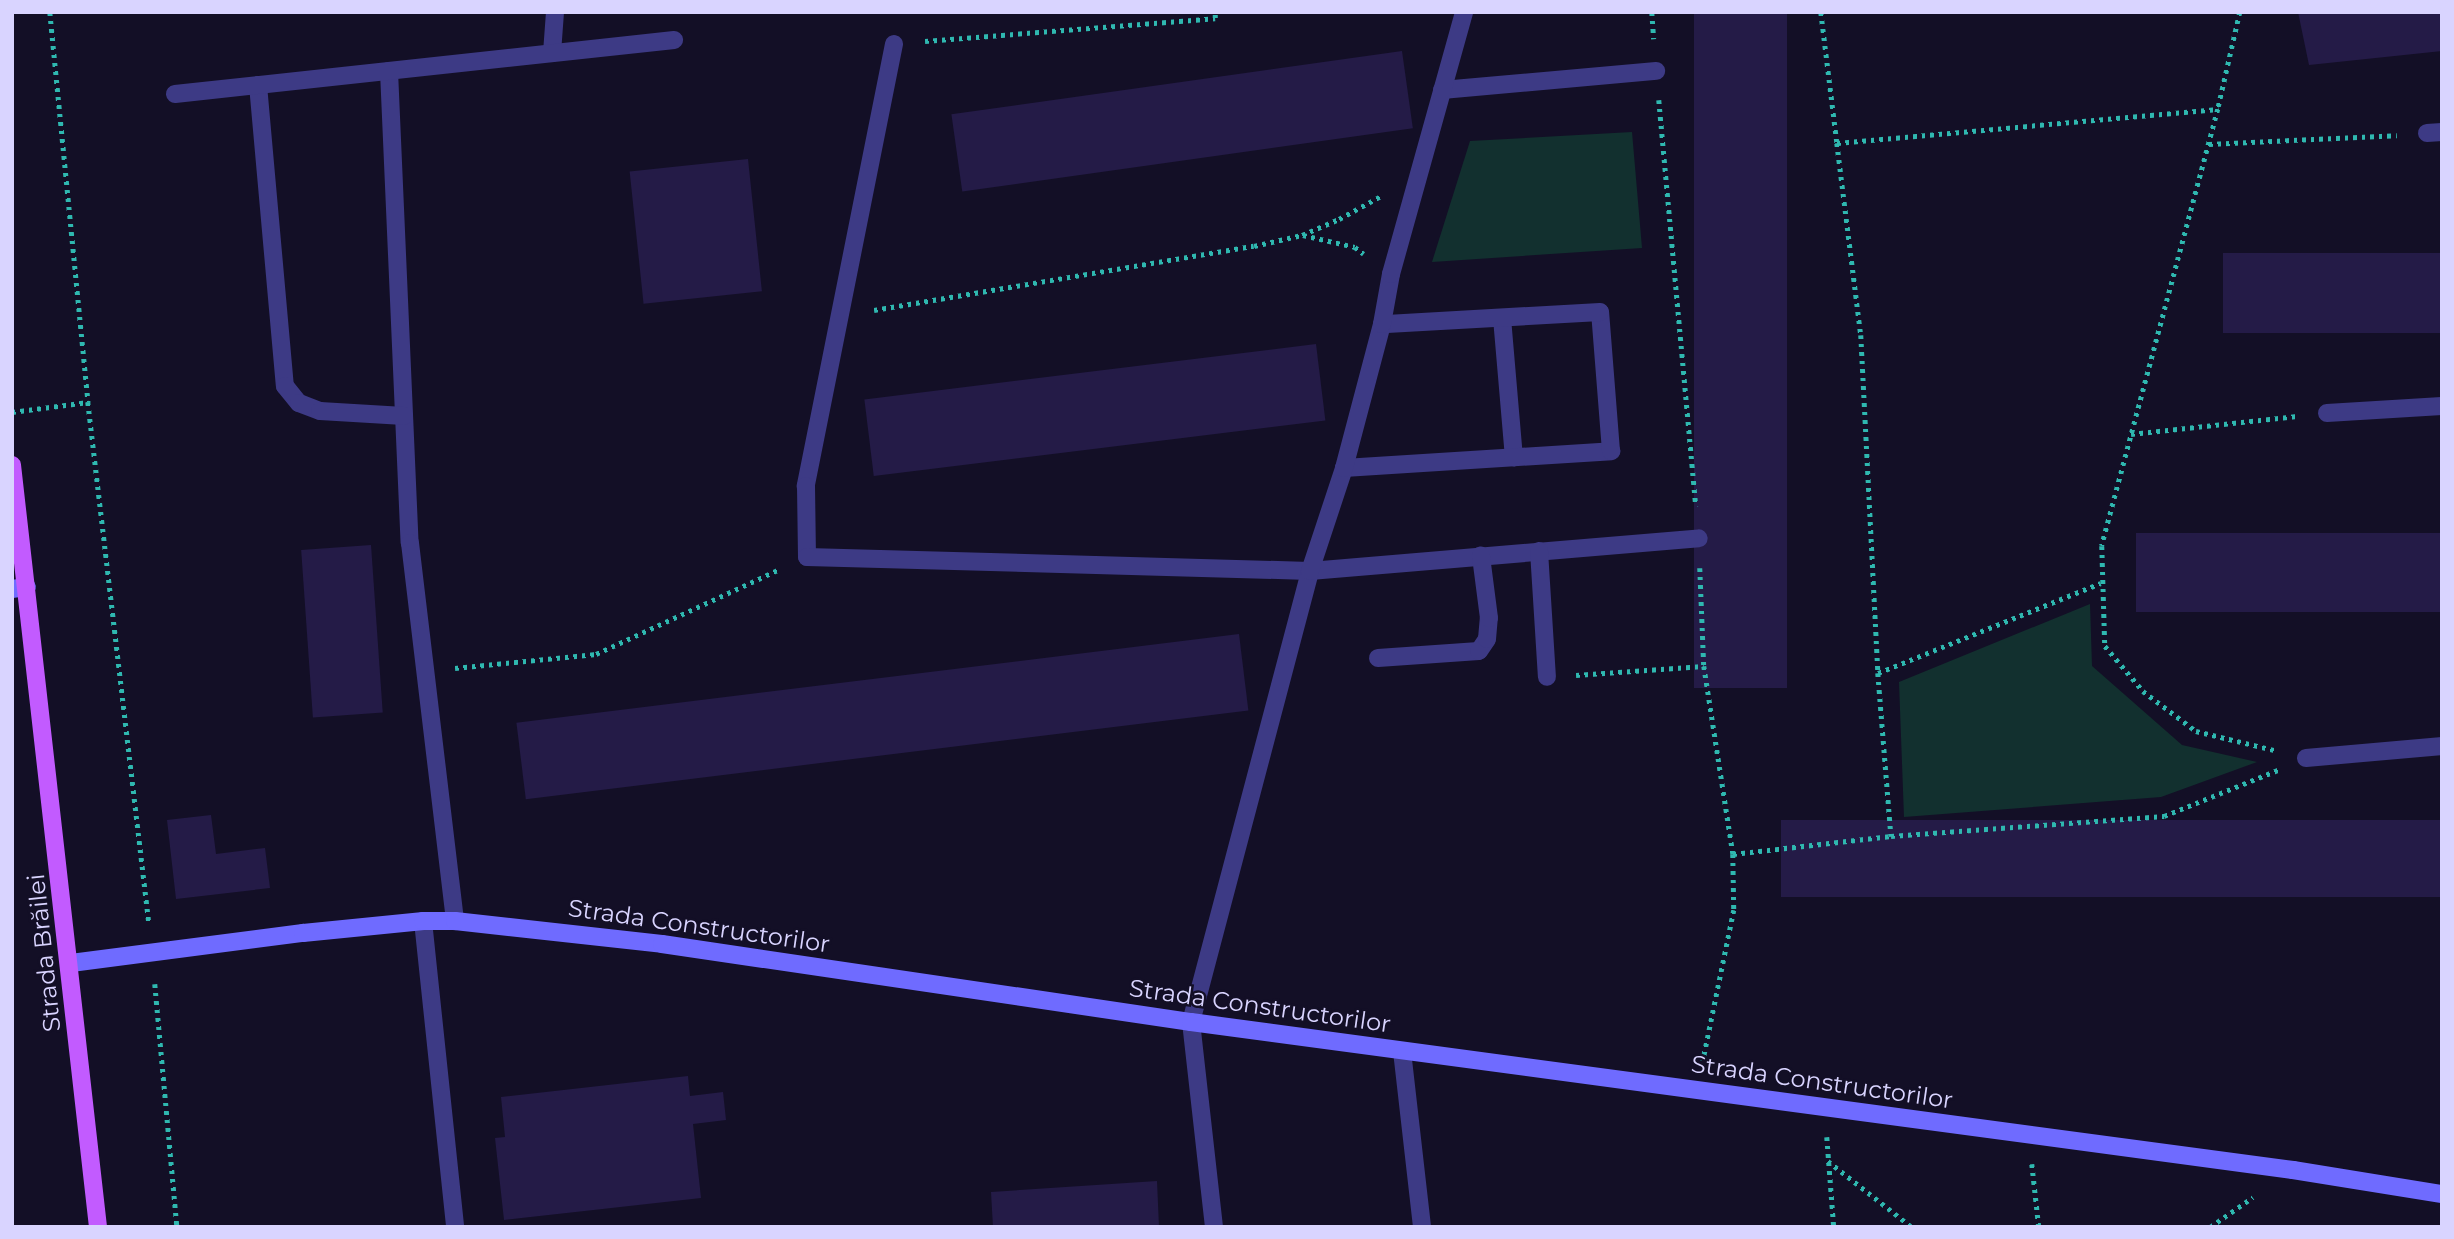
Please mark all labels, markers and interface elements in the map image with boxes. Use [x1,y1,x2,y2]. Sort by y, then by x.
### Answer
street label: Strada Brăilei [21,873,67,1033]
street label: Strada Constructorilor [566,893,832,959]
street label: Strada Constructorilor [1127,973,1393,1039]
street label: Strada Constructorilor [1689,1049,1955,1115]

